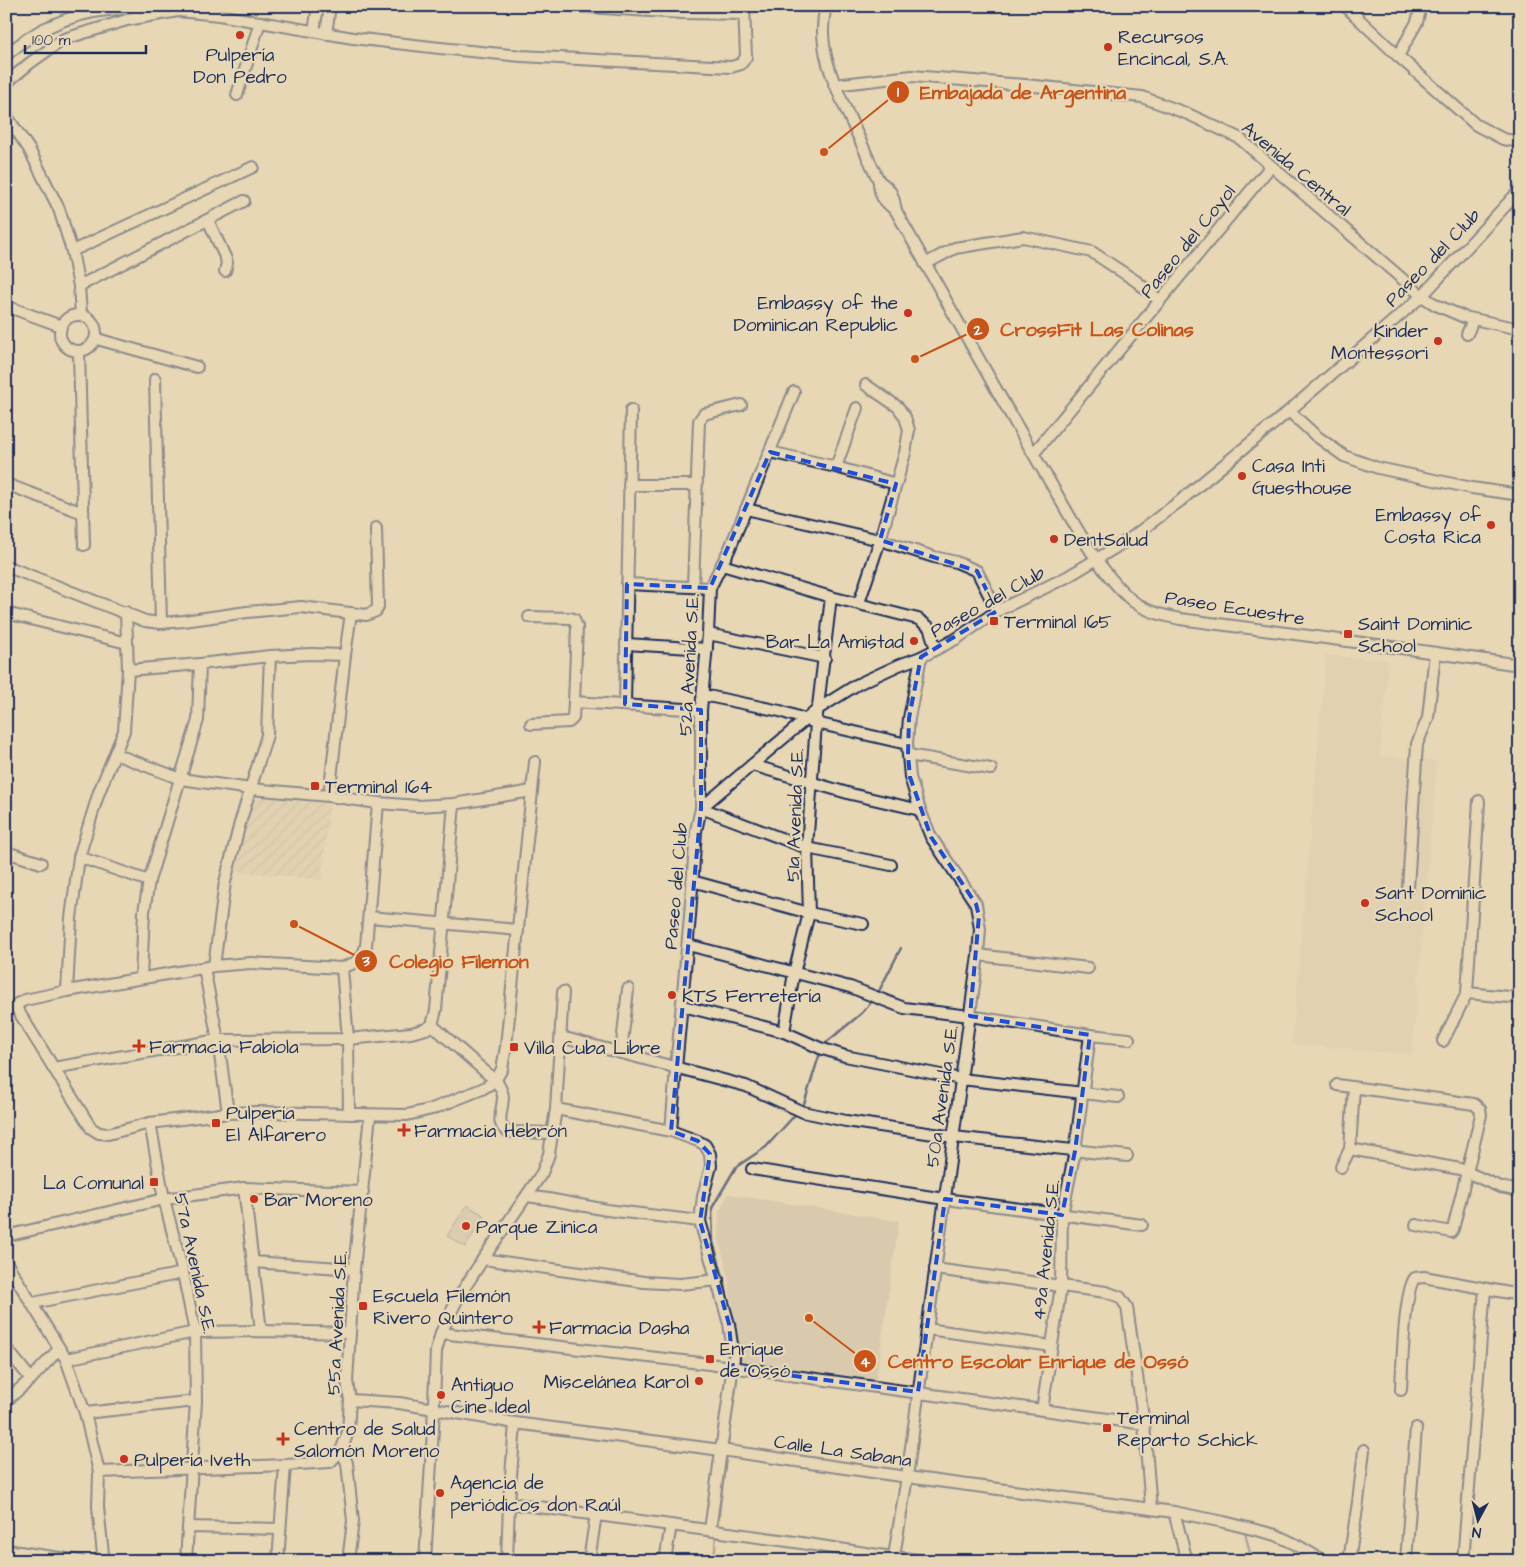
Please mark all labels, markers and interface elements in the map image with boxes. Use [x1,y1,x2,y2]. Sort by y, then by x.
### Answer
scale bar [25,22,146,54]
place label: Recursos Encincal, S.A. [1118,24,1229,73]
marker: Pulpería Don Pedro [234,29,246,41]
text: 100 m [32,30,71,51]
marker: Recursos Encincal, S.A. [1102,41,1114,53]
place label: Pulpería Don Pedro [193,42,287,91]
callout: Embajada de Argentina [885,75,1137,110]
text: Embajada de Argentina [920,79,1127,108]
text: 1 [897,82,899,103]
street label: Avenida Central [1235,115,1357,223]
street label: Paseo del Coyol [1134,180,1243,305]
street label: Paseo del Club [1379,203,1487,313]
place label: Embassy of the Dominican Republic [734,290,898,339]
marker: Embassy of the Dominican Republic [902,307,914,319]
callout: CrossFit Las Colinas [966,312,1204,347]
text: CrossFit Las Colinas [1000,316,1194,344]
place label: Kinder Montessori [1331,318,1429,367]
text: 2 [973,320,983,341]
marker: Kinder Montessori [1432,335,1444,347]
place label: Casa Inti Guesthouse [1252,453,1352,502]
marker: Casa Inti Guesthouse [1236,470,1248,482]
place label: Embassy of Costa Rica [1376,502,1482,551]
marker: Embassy of Costa Rica [1485,519,1497,531]
place label: DentSalud [1064,527,1148,554]
marker: DentSalud [1048,533,1060,545]
street label: Paseo del Club [926,559,1050,645]
street label: Paseo Ecuestre [1163,584,1307,633]
street label: 52a Avenida S.E. [672,593,707,737]
place label: Terminal 165 [1004,609,1112,636]
place label: Saint Dominic School [1358,611,1473,660]
marker: Terminal 165 [988,615,1000,627]
marker: Saint Dominic School [1342,628,1354,640]
place label: Bar La Amistad [766,629,904,656]
marker: Bar La Amistad [908,635,920,647]
street label: 51a Avenida S.E. [780,748,811,882]
place label: Terminal 164 [325,774,432,801]
marker: Terminal 164 [309,780,321,792]
street label: Paseo del Club [657,821,696,951]
place label: Sant Dominic School [1375,880,1487,929]
marker: Sant Dominic School [1359,897,1371,909]
callout: Colegio Filemon [354,943,539,978]
text: Colegio Filemon [389,948,529,977]
text: 3 [361,951,370,972]
place label: KTS Ferretería [682,983,821,1010]
marker: KTS Ferretería [666,989,678,1001]
street label: 50a Avenida S.E. [919,1023,966,1169]
place label: Farmacia Fabiola [149,1034,299,1061]
place label: Villa Cuba Libre [524,1035,661,1062]
marker: Farmacia Fabiola [133,1040,145,1052]
marker: Villa Cuba Libre [508,1041,520,1053]
place label: Pulpería El Alfarero [226,1100,326,1149]
marker: Pulpería El Alfarero [210,1117,222,1129]
place label: Farmacia Hebrón [414,1118,567,1145]
marker: Farmacia Hebrón [398,1124,410,1136]
place label: La Comunal [43,1170,144,1197]
marker: La Comunal [148,1176,160,1188]
street label: 49a Avenida S.E. [1026,1178,1067,1322]
place label: Bar Moreno [264,1187,373,1214]
street label: 57a Avenida S.E. [166,1191,223,1336]
marker: Bar Moreno [248,1193,260,1205]
place label: Parque Zinica [476,1214,598,1241]
marker: Parque Zinica [460,1220,472,1232]
street label: 55a Avenida S.E. [320,1250,355,1396]
place label: Escuela Filemón Rivero Quintero [373,1283,513,1332]
marker: Escuela Filemón Rivero Quintero [357,1300,369,1312]
place label: Farmacia Dasha [549,1315,690,1342]
marker: Farmacia Dasha [533,1321,545,1333]
place label: Enrique de Ossó [720,1336,790,1385]
callout: Centro Escolar Enrique de Ossó [852,1344,1198,1379]
text: Centro Escolar Enrique de Ossó [888,1348,1189,1376]
text: 4 [860,1352,871,1373]
marker: Enrique de Ossó [704,1353,716,1365]
place label: Miscelánea Karol [544,1369,689,1396]
place label: Antiguo Cine Ideal [451,1372,530,1421]
marker: Miscelánea Karol [693,1375,705,1387]
marker: Antiguo Cine Ideal [435,1389,447,1401]
place label: Terminal Reparto Schick [1117,1405,1258,1454]
place label: Centro de Salud Salomón Moreno [294,1416,440,1465]
marker: Terminal Reparto Schick [1101,1422,1113,1434]
street label: Calle La Sabana [772,1428,914,1475]
marker: Centro de Salud Salomón Moreno [276,1432,290,1446]
place label: Pulpería Iveth [134,1447,251,1474]
marker: Pulpería Iveth [118,1453,130,1465]
place label: Agencia de periódicos don Raúl [450,1470,621,1519]
marker: Agencia de periódicos don Raúl [434,1487,446,1499]
north arrow [1454,1494,1504,1544]
text: N [1471,1521,1482,1542]

